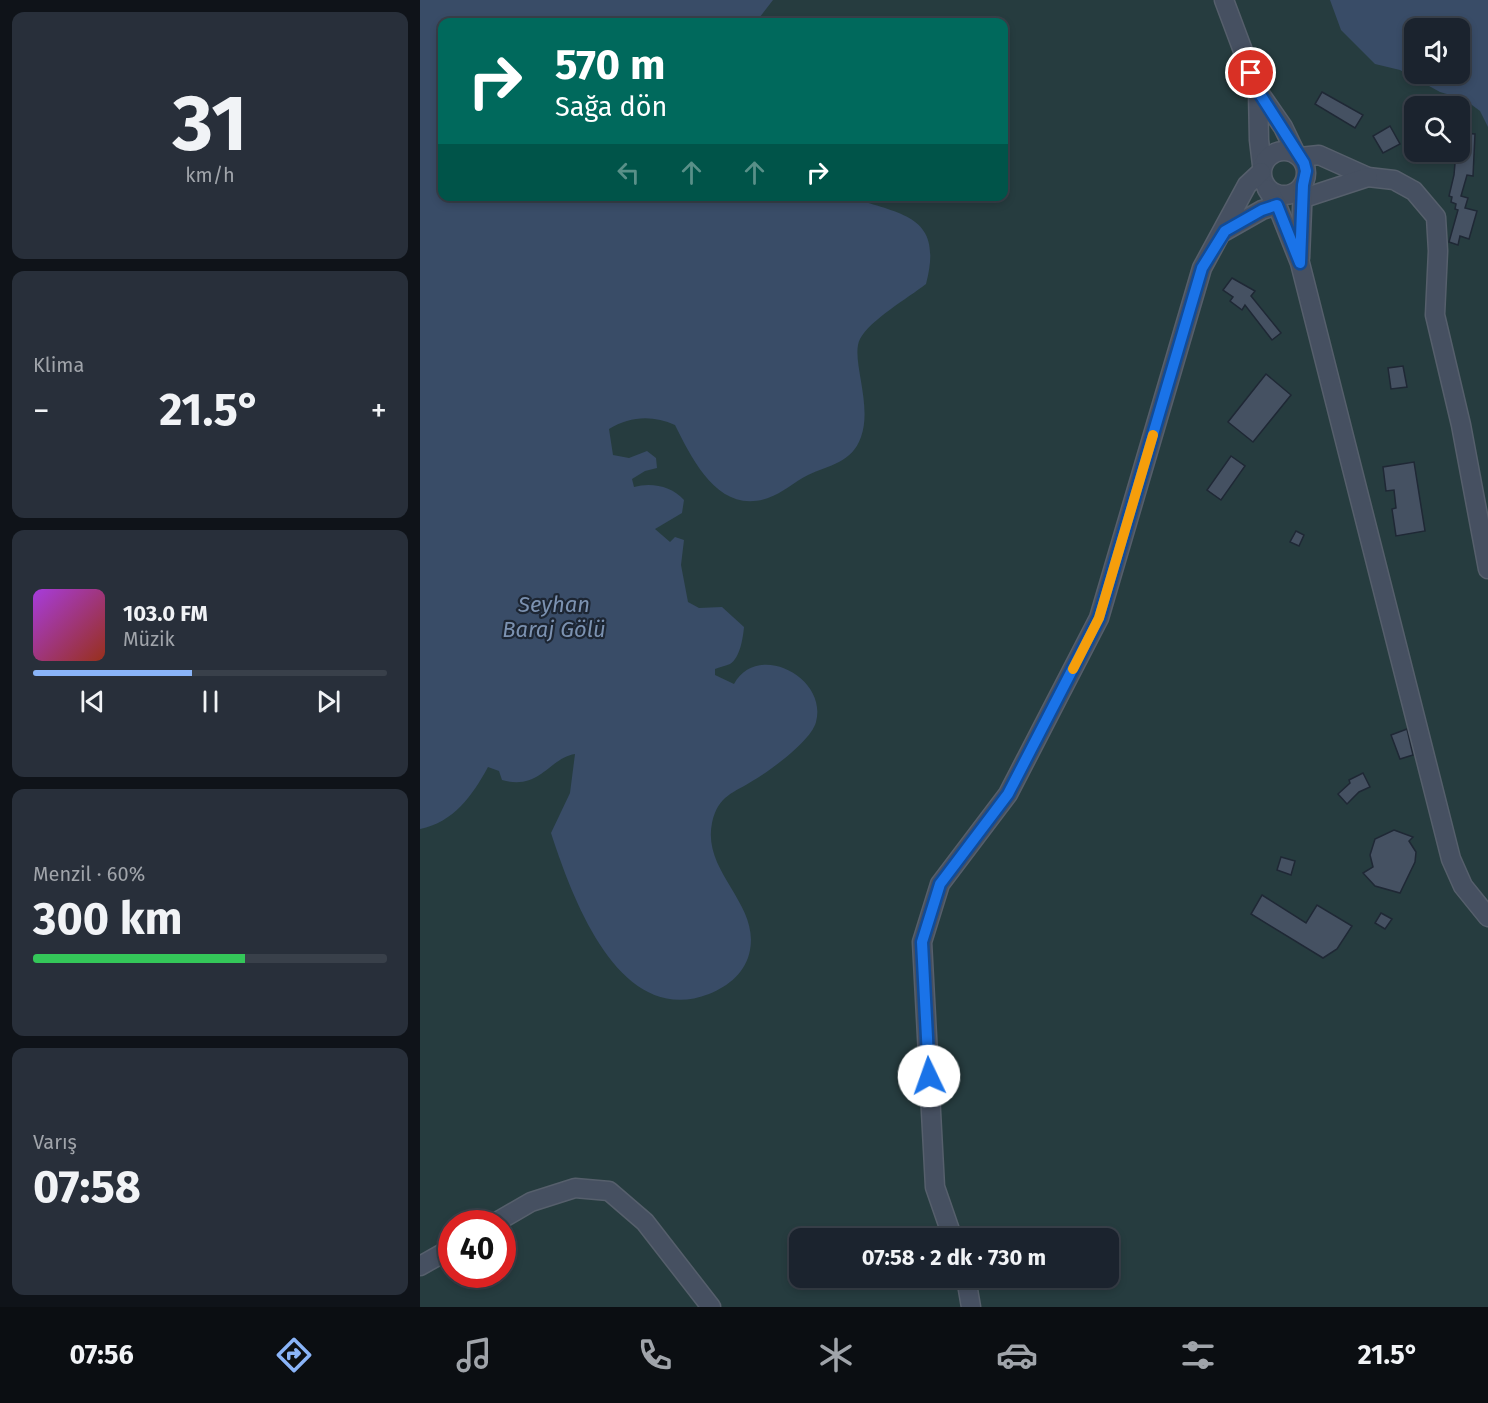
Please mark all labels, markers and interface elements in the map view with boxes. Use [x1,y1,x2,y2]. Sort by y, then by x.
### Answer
map controls [1404,18,1470,162]
button: sound [1404,18,1470,84]
text: 570 m [555,40,666,90]
icon: right [456,42,534,120]
pin [1225,47,1276,98]
icon: arrive [1234,56,1267,89]
text: 31 [172,77,248,171]
text: Sağa dön [555,91,667,123]
button: search [1404,96,1470,162]
icon: left [612,156,645,189]
icon: ahead [675,156,708,189]
icon: ahead [738,156,771,189]
icon: right [801,156,834,189]
text: km/h [185,163,235,187]
text: Klima [33,353,84,377]
text: 21.5° [159,383,261,437]
text: − [33,391,50,431]
text: + [371,391,387,431]
water label: Seyhan Baraj Gölü [502,591,606,643]
text: 103.0 FM [123,600,208,627]
text: Müzik [123,627,175,651]
icon: previous [76,685,109,718]
icon: pause [194,685,227,718]
icon: next [312,685,345,718]
text: Menzil · 60% [33,862,145,886]
text: 300 km [33,892,183,946]
position arrow [897,1044,961,1108]
text: Varış [33,1130,77,1154]
text: 07:58 [33,1160,141,1214]
speed limit sign: 40 [438,1210,516,1288]
text: 07:58 · 2 dk · 730 m [862,1244,1046,1271]
icon: directions [273,1334,315,1376]
icon: music [453,1334,495,1376]
icon: phone [634,1334,676,1376]
icon: climate [815,1334,857,1376]
icon: car [996,1334,1038,1376]
icon: filters [1177,1334,1219,1376]
text: 07:56 [69,1339,134,1371]
text: 21.5° [1358,1339,1419,1371]

